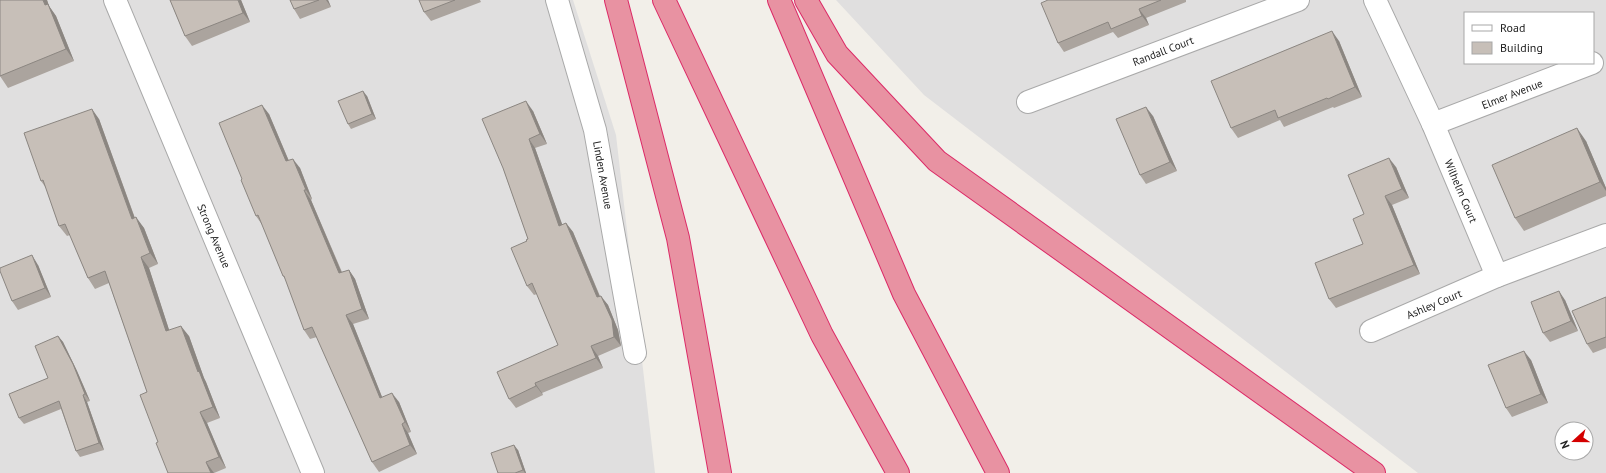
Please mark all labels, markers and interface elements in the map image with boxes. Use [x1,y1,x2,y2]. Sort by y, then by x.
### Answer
legend [1464,12,1594,64]
text: Road [1500,20,1525,35]
street label: Randall Court [1131,33,1196,69]
text: Building [1500,40,1543,55]
street label: Elmer Avenue [1479,76,1545,112]
street label: Linden Avenue [590,140,616,211]
street label: Wilhelm Court [1441,157,1481,225]
street label: Strong Avenue [194,202,234,270]
street label: Ashley Court [1404,286,1464,322]
north arrow [1554,421,1594,461]
text: N [1557,439,1572,450]

